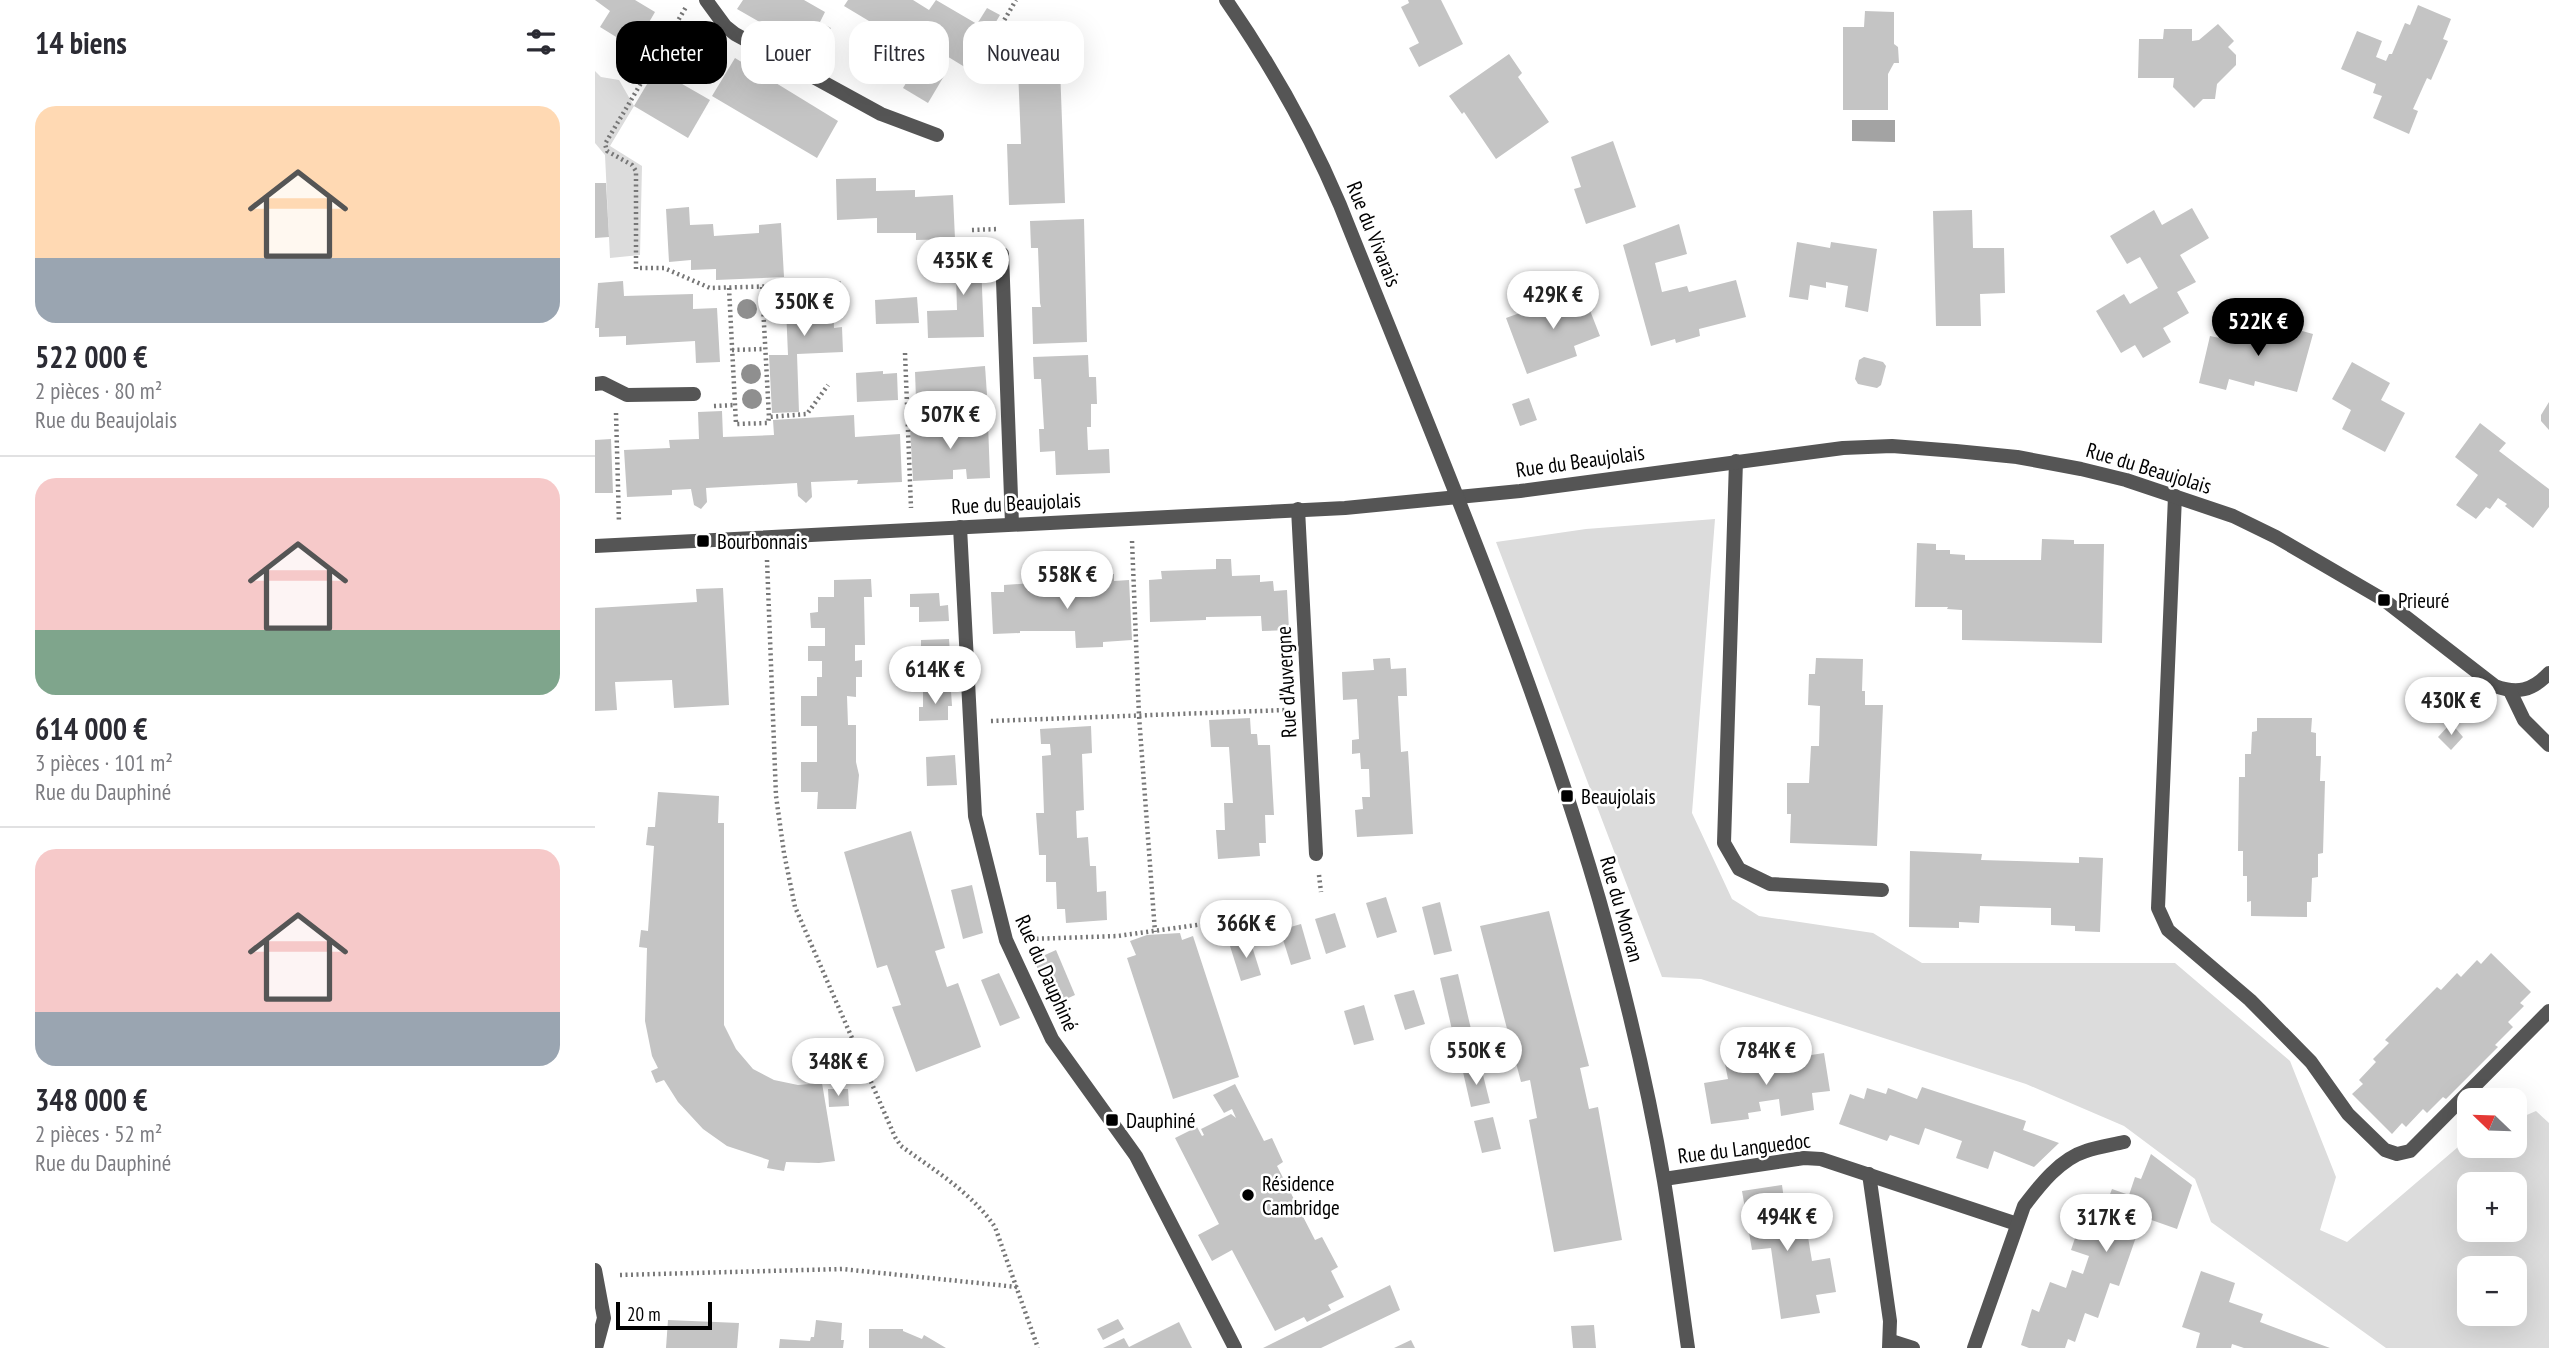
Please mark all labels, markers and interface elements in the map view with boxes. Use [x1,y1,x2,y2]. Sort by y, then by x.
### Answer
chip: Acheter [616,21,727,84]
chip: Louer [741,21,835,84]
chip: Filtres [849,21,949,84]
chip: Nouveau [963,21,1084,84]
text: 14 biens [35,23,127,62]
icon: filters [522,23,560,61]
icon: home [235,151,361,277]
street label: Rue du Vivarais [1341,177,1407,291]
pin: 435K € [906,238,1020,297]
text: 435K € [933,245,993,274]
pin: 429K € [1496,272,1610,331]
pin: 350K € [747,278,861,338]
text: 429K € [1523,279,1583,308]
text: 350K € [774,286,834,315]
pin: 522K € [2201,298,2315,358]
text: 522K € [2228,306,2288,335]
text: 522 000 € [35,337,148,376]
text: 2 pièces · 80 m² [35,376,162,405]
pin: 507K € [893,392,1007,451]
text: 507K € [920,399,980,428]
text: Rue du Beaujolais [35,405,177,434]
street label: Rue du Beaujolais [2083,436,2215,500]
street label: Rue du Beaujolais [1514,439,1646,483]
street label: Rue du Beaujolais [951,486,1081,520]
icon: home [235,523,361,649]
place label: Bourbonnais [717,528,808,555]
marker: Bourbonnais [695,533,711,549]
pin: 558K € [1010,552,1124,611]
text: 558K € [1037,559,1097,588]
place label: Prieuré [2398,587,2449,614]
marker: Prieuré [2376,592,2392,608]
street label: Rue d'Auvergne [1270,626,1302,738]
pin: 614K € [878,646,992,706]
text: 614K € [905,654,965,683]
pin: 430K € [2394,678,2508,737]
text: 430K € [2421,685,2481,714]
text: 614 000 € [35,709,148,748]
text: 3 pièces · 101 m² [35,748,173,777]
text: Rue du Dauphiné [35,777,171,806]
place label: Beaujolais [1581,783,1656,810]
marker: Beaujolais [1559,788,1575,804]
street label: Rue du Morvan [1594,853,1650,965]
icon: home [235,894,361,1020]
pin: 366K € [1189,900,1303,960]
text: 366K € [1216,908,1276,937]
street label: Rue du Dauphiné [1009,911,1085,1035]
pin: 550K € [1419,1028,1533,1087]
pin: 784K € [1709,1028,1823,1087]
text: 550K € [1446,1035,1506,1064]
text: 784K € [1736,1035,1796,1064]
pin: 348K € [781,1038,895,1098]
text: 348K € [808,1046,868,1075]
text: 348 000 € [35,1080,148,1119]
north arrow [2457,1088,2527,1158]
map controls [2457,1088,2527,1326]
place label: Dauphiné [1126,1107,1195,1134]
marker: Dauphiné [1104,1112,1120,1128]
text: 2 pièces · 52 m² [35,1119,162,1148]
street label: Rue du Languedoc [1676,1126,1812,1170]
text: Rue du Dauphiné [35,1148,171,1177]
place label: Résidence Cambridge [1262,1170,1340,1221]
button: + [2457,1172,2527,1242]
marker: Résidence Cambridge [1240,1187,1256,1203]
pin: 494K € [1730,1194,1844,1253]
pin: 317K € [2049,1194,2163,1254]
text: 494K € [1757,1201,1817,1230]
text: 317K € [2076,1202,2136,1231]
button: − [2457,1256,2527,1326]
scale bar [616,1299,712,1331]
text: 20 m [627,1302,661,1326]

